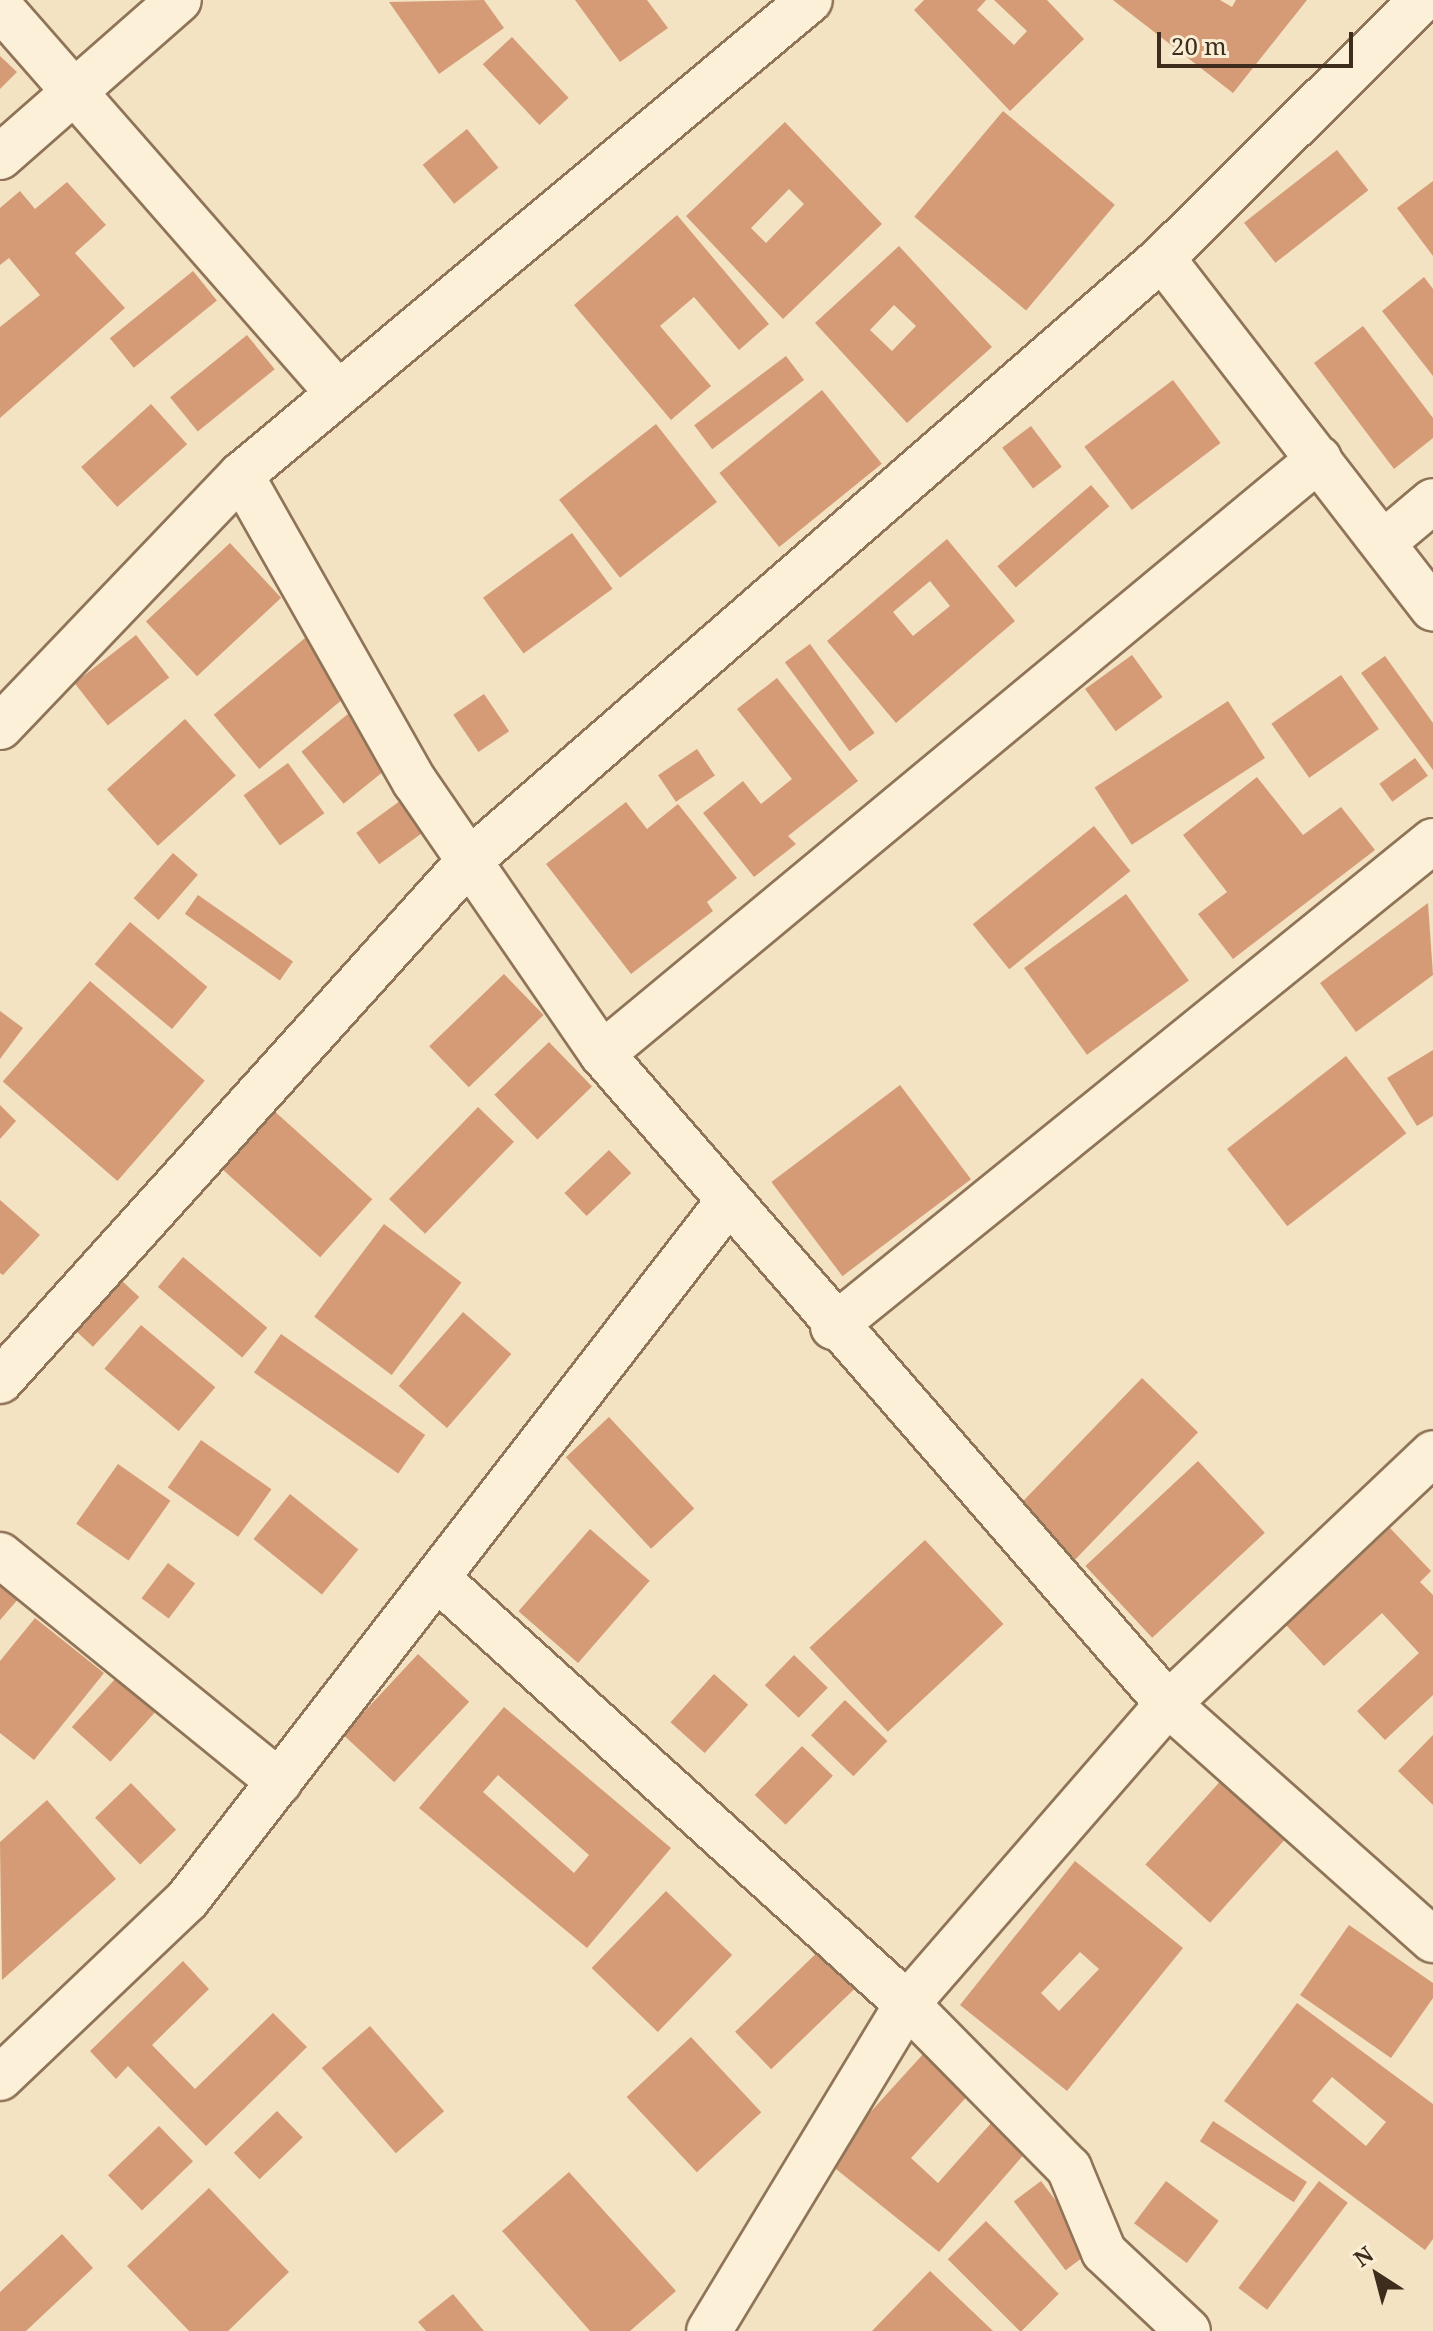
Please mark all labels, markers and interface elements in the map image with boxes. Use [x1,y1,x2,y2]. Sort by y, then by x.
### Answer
scale bar [1161,16,1357,66]
text: 20 m [1171,29,1227,62]
north arrow [1337,2235,1417,2315]
text: N [1347,2238,1379,2273]

